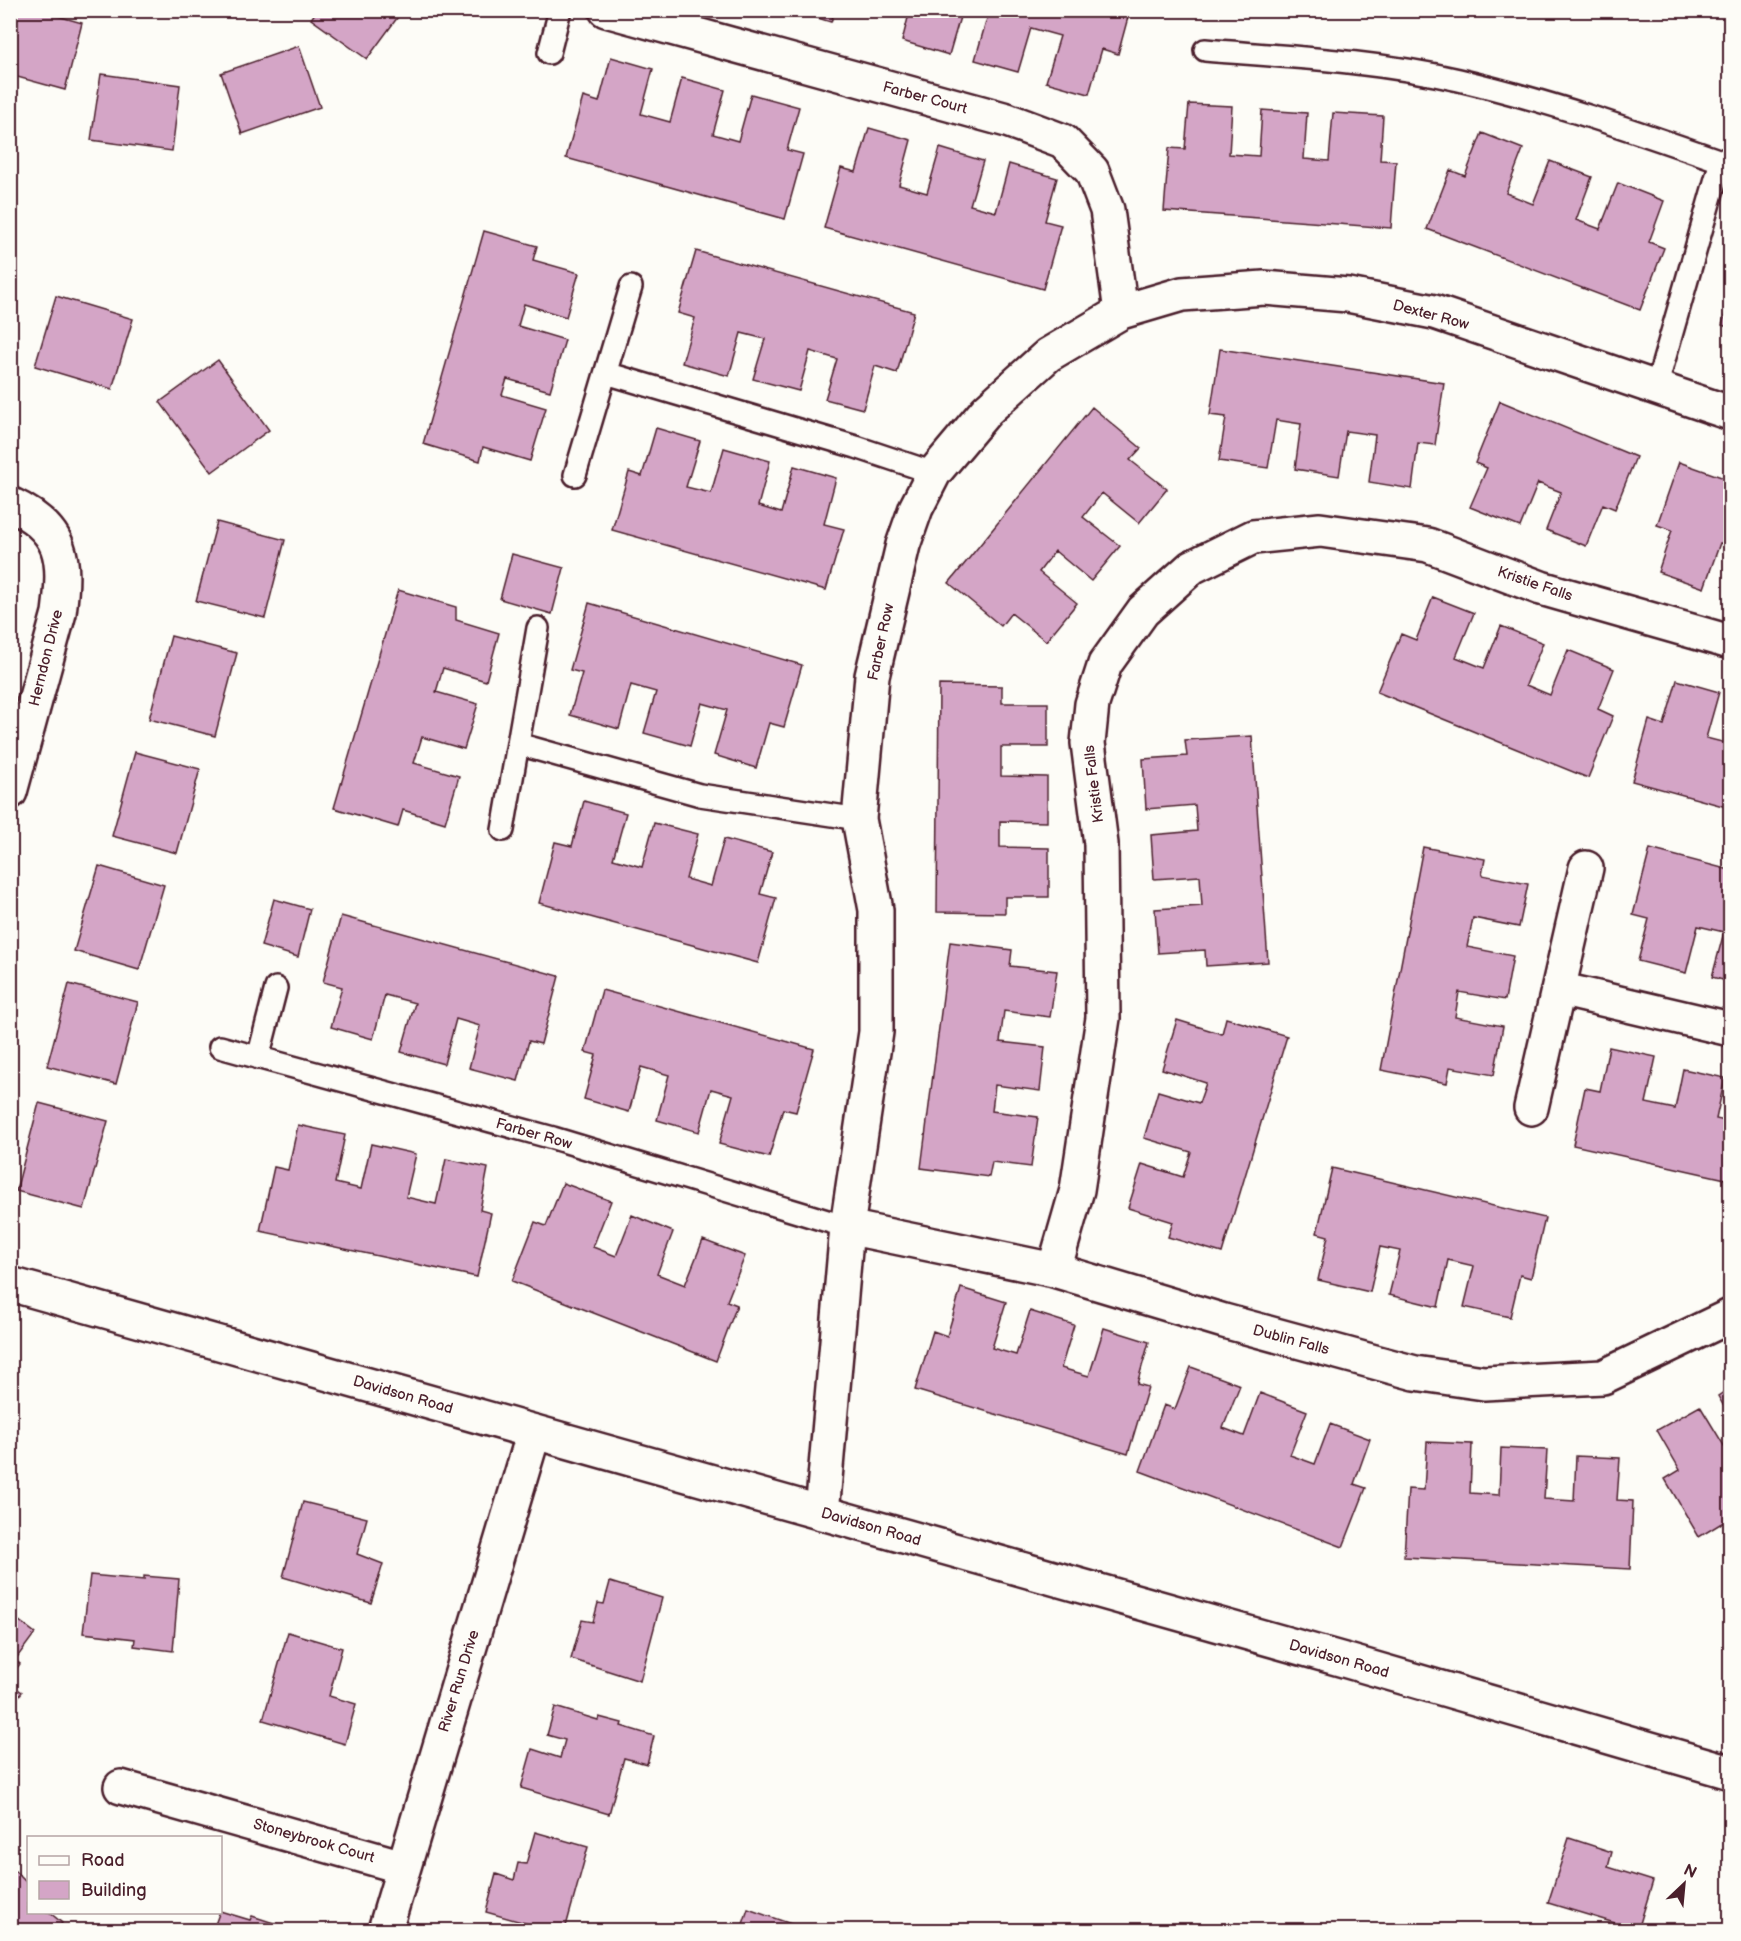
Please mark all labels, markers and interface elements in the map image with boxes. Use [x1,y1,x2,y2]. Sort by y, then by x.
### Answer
street label: Farber Court [881,78,970,119]
street label: Dexter Row [1391,296,1471,334]
street label: Kristie Falls [1495,562,1576,606]
street label: Farber Row [864,602,898,682]
street label: Herndon Drive [25,608,67,708]
street label: Kristie Falls [1080,743,1108,824]
street label: Farber Row [494,1114,574,1154]
street label: Dublin Falls [1251,1321,1332,1359]
street label: Davidson Road [351,1372,455,1418]
street label: Davidson Road [819,1504,923,1550]
street label: River Run Drive [434,1628,484,1734]
street label: Davidson Road [1287,1636,1391,1682]
street label: Stoneybrook Court [251,1815,377,1868]
legend [27,1836,222,1914]
text: Road [81,1850,125,1871]
north arrow [1654,1854,1714,1914]
text: N [1680,1861,1699,1883]
text: Building [81,1880,147,1901]

